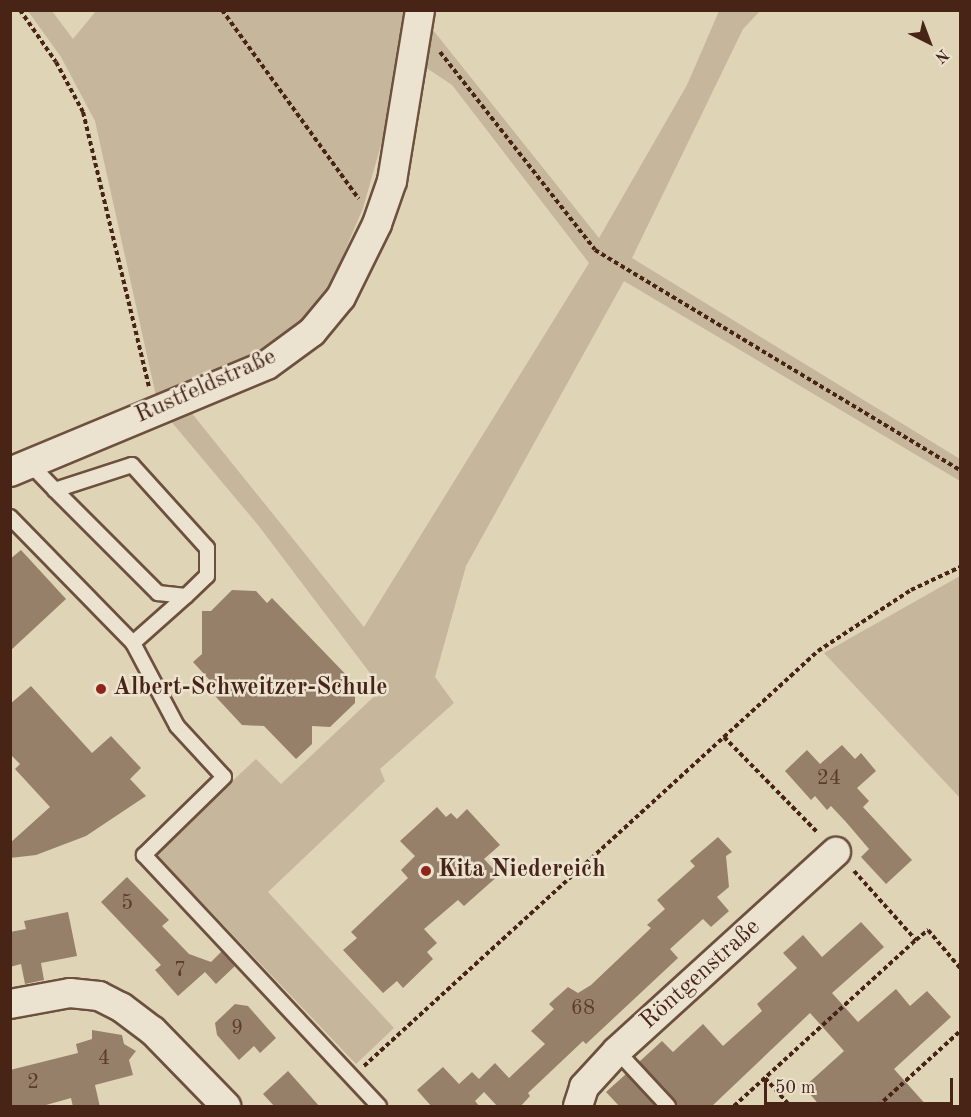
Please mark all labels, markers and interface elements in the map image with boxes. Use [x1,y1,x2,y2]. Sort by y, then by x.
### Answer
north arrow [899,12,959,72]
text: N [931,45,951,65]
street label: Rustfeldstraße [131,343,281,431]
place label: Albert-Schweitzer-Schule [113,675,388,703]
marker: Albert-Schweitzer-Schule [94,682,108,696]
house number: 24 [817,766,841,792]
place label: Kita Niedereich [438,857,606,885]
marker: Kita Niedereich [419,864,433,878]
house number: 5 [121,891,133,917]
street label: Röntgenstraße [635,914,767,1036]
house number: 7 [174,958,186,984]
house number: 68 [571,996,595,1022]
house number: 9 [231,1016,243,1042]
house number: 4 [98,1046,110,1072]
scale bar [767,1066,956,1104]
house number: 2 [27,1070,39,1096]
text: 50 m [775,1079,815,1097]

